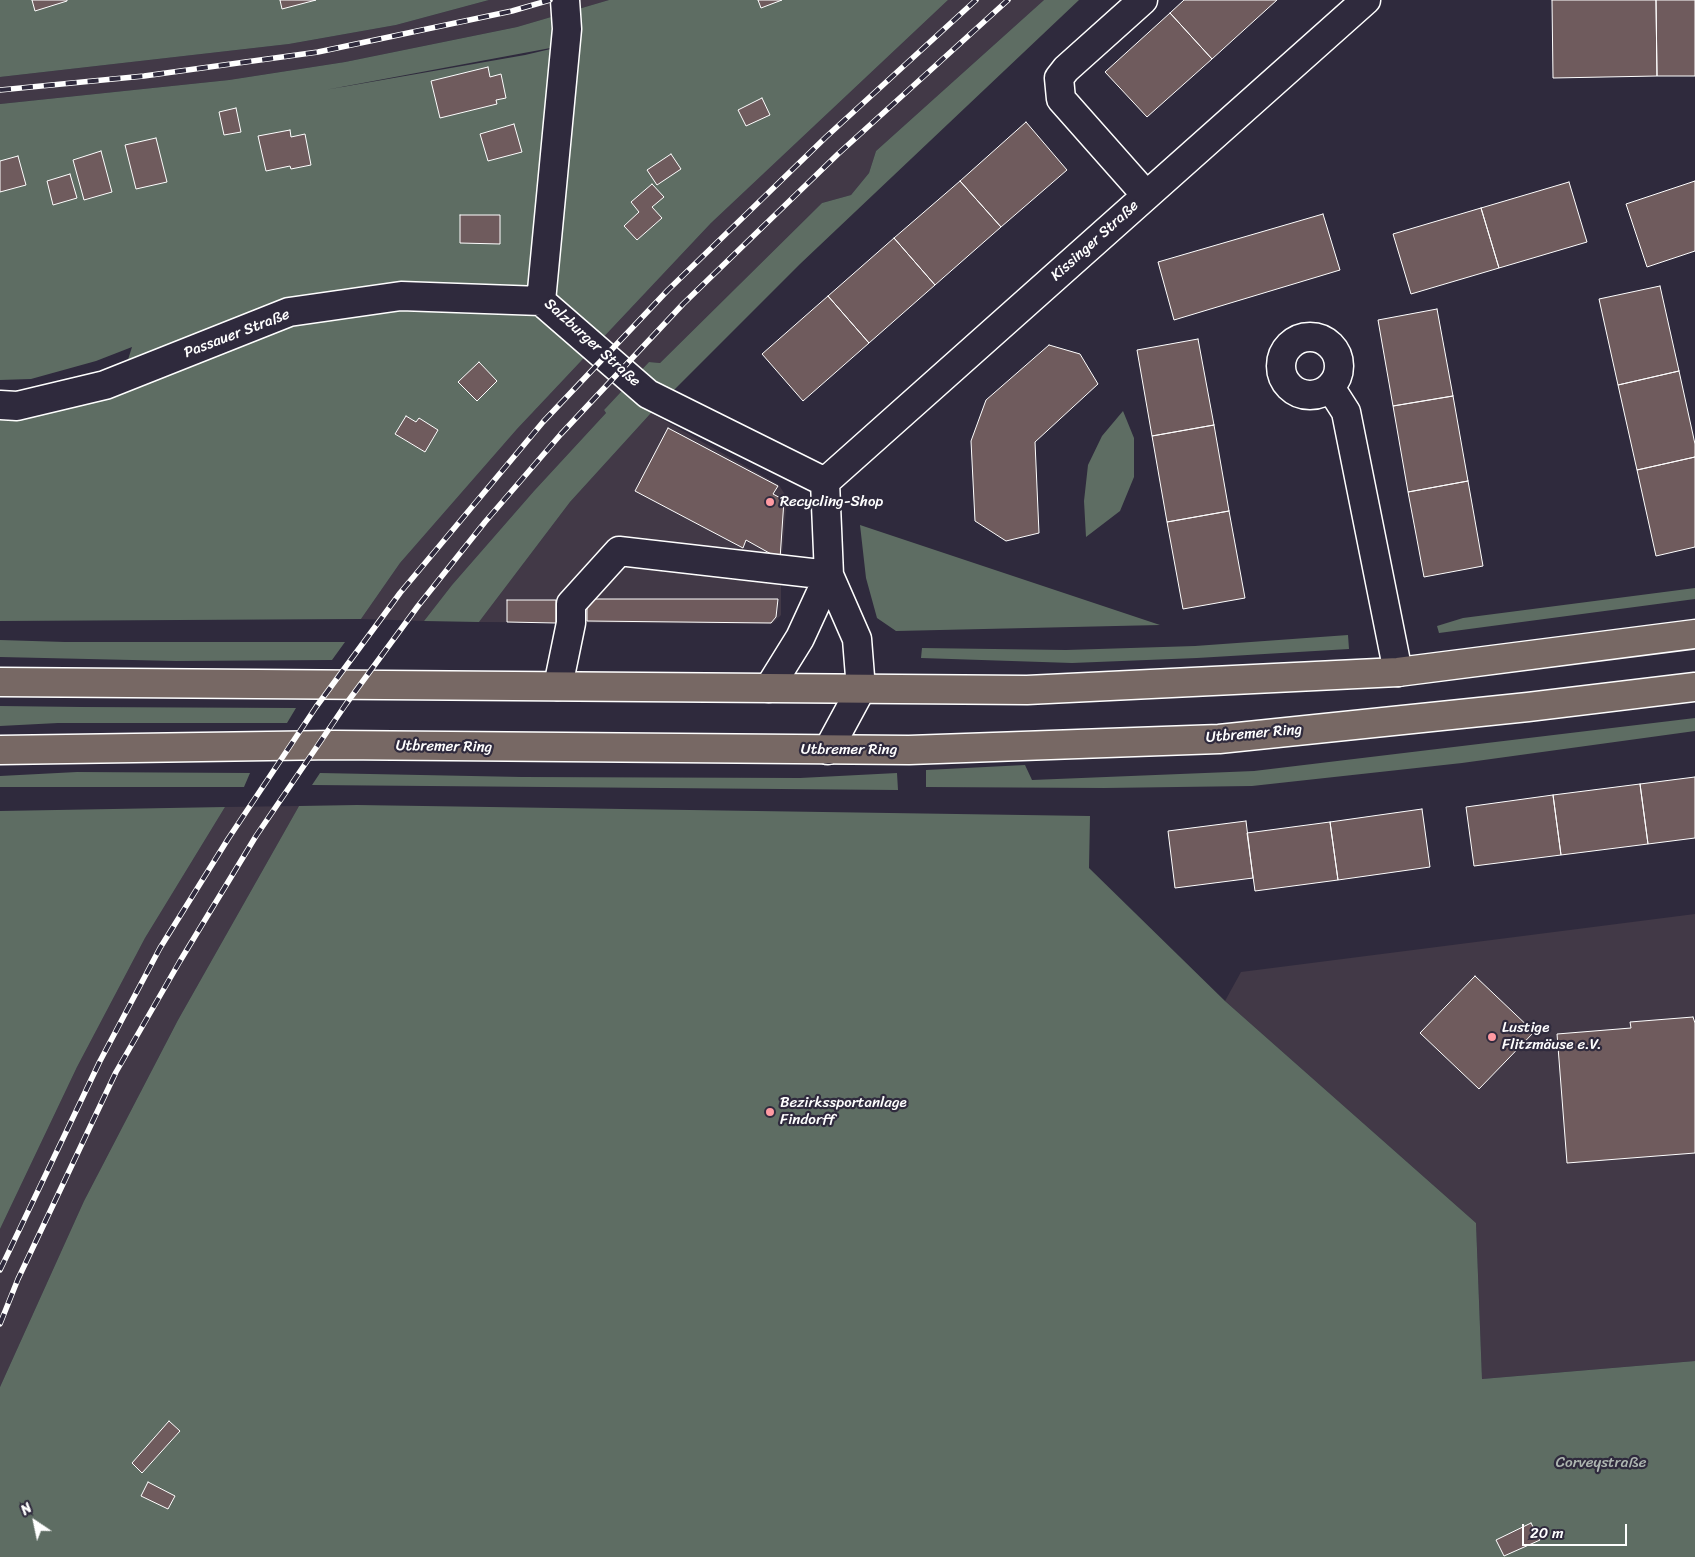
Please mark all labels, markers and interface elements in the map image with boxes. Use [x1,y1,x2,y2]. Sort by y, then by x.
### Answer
street label: Kissinger Straße [1047,197,1143,285]
street label: Salzburger Straße [540,295,644,391]
street label: Passauer Straße [182,306,292,362]
place label: Recycling-Shop [780,493,883,511]
marker: Recycling-Shop [764,496,776,508]
street label: Utbremer Ring [1205,721,1303,747]
street label: Utbremer Ring [396,737,492,757]
street label: Utbremer Ring [801,741,897,759]
place label: Lustige Flitzmäuse e.V. [1502,1019,1602,1054]
marker: Lustige Flitzmäuse e.V. [1486,1031,1498,1043]
place label: Bezirkssportanlage Findorff [780,1094,907,1129]
marker: Bezirkssportanlage Findorff [764,1106,776,1118]
park label: Corveystraße [1556,1454,1646,1472]
text: N [15,1496,37,1522]
north arrow [10,1497,60,1547]
scale bar [1525,1514,1630,1546]
text: 20 m [1530,1520,1564,1546]

